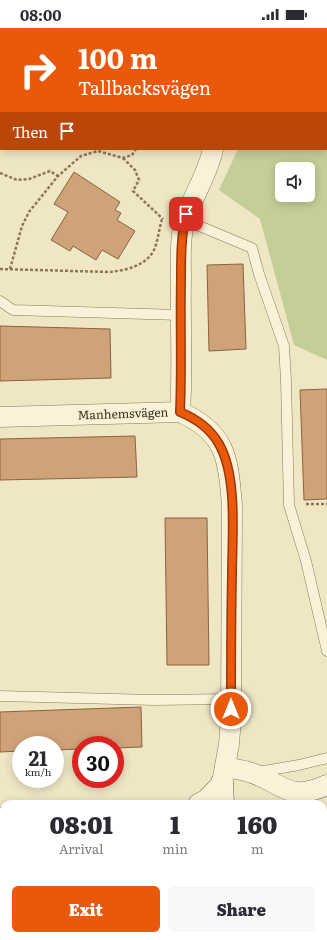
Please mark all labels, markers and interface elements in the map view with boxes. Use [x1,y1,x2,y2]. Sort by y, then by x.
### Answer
text: 08:00 [20,3,62,26]
text: 100 m [78,36,158,78]
icon: right [12,44,64,96]
text: Tallbacksvägen [78,74,211,101]
text: Then [12,120,48,143]
icon: arrive [56,120,78,142]
map controls [275,162,315,202]
button: sound [275,162,315,202]
pin [169,197,203,231]
icon: arrive [175,203,197,225]
street label: Manhemsvägen [77,402,169,424]
position arrow [210,688,252,730]
speed limit sign: 30 [72,736,124,788]
text: 21 [28,742,48,772]
text: km/h [25,764,51,779]
text: 08:01 [50,806,113,841]
text: 1 [170,806,180,841]
text: 160 [237,806,277,841]
text: Arrival [59,839,103,858]
text: min [162,839,188,858]
text: m [251,839,264,858]
button: Exit [12,886,160,932]
button: Share [168,886,315,932]

